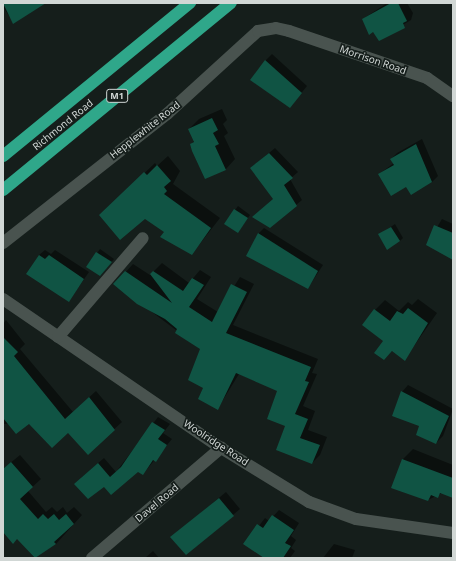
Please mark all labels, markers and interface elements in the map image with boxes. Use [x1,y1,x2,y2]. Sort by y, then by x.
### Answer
street label: Morrison Road [338,43,408,77]
road number: M1 [106,89,128,103]
street label: Richmond Road [30,97,96,153]
street label: Hepplewhite Road [107,99,183,161]
street label: Woolridge Road [181,418,251,468]
street label: Davel Road [133,481,181,525]

